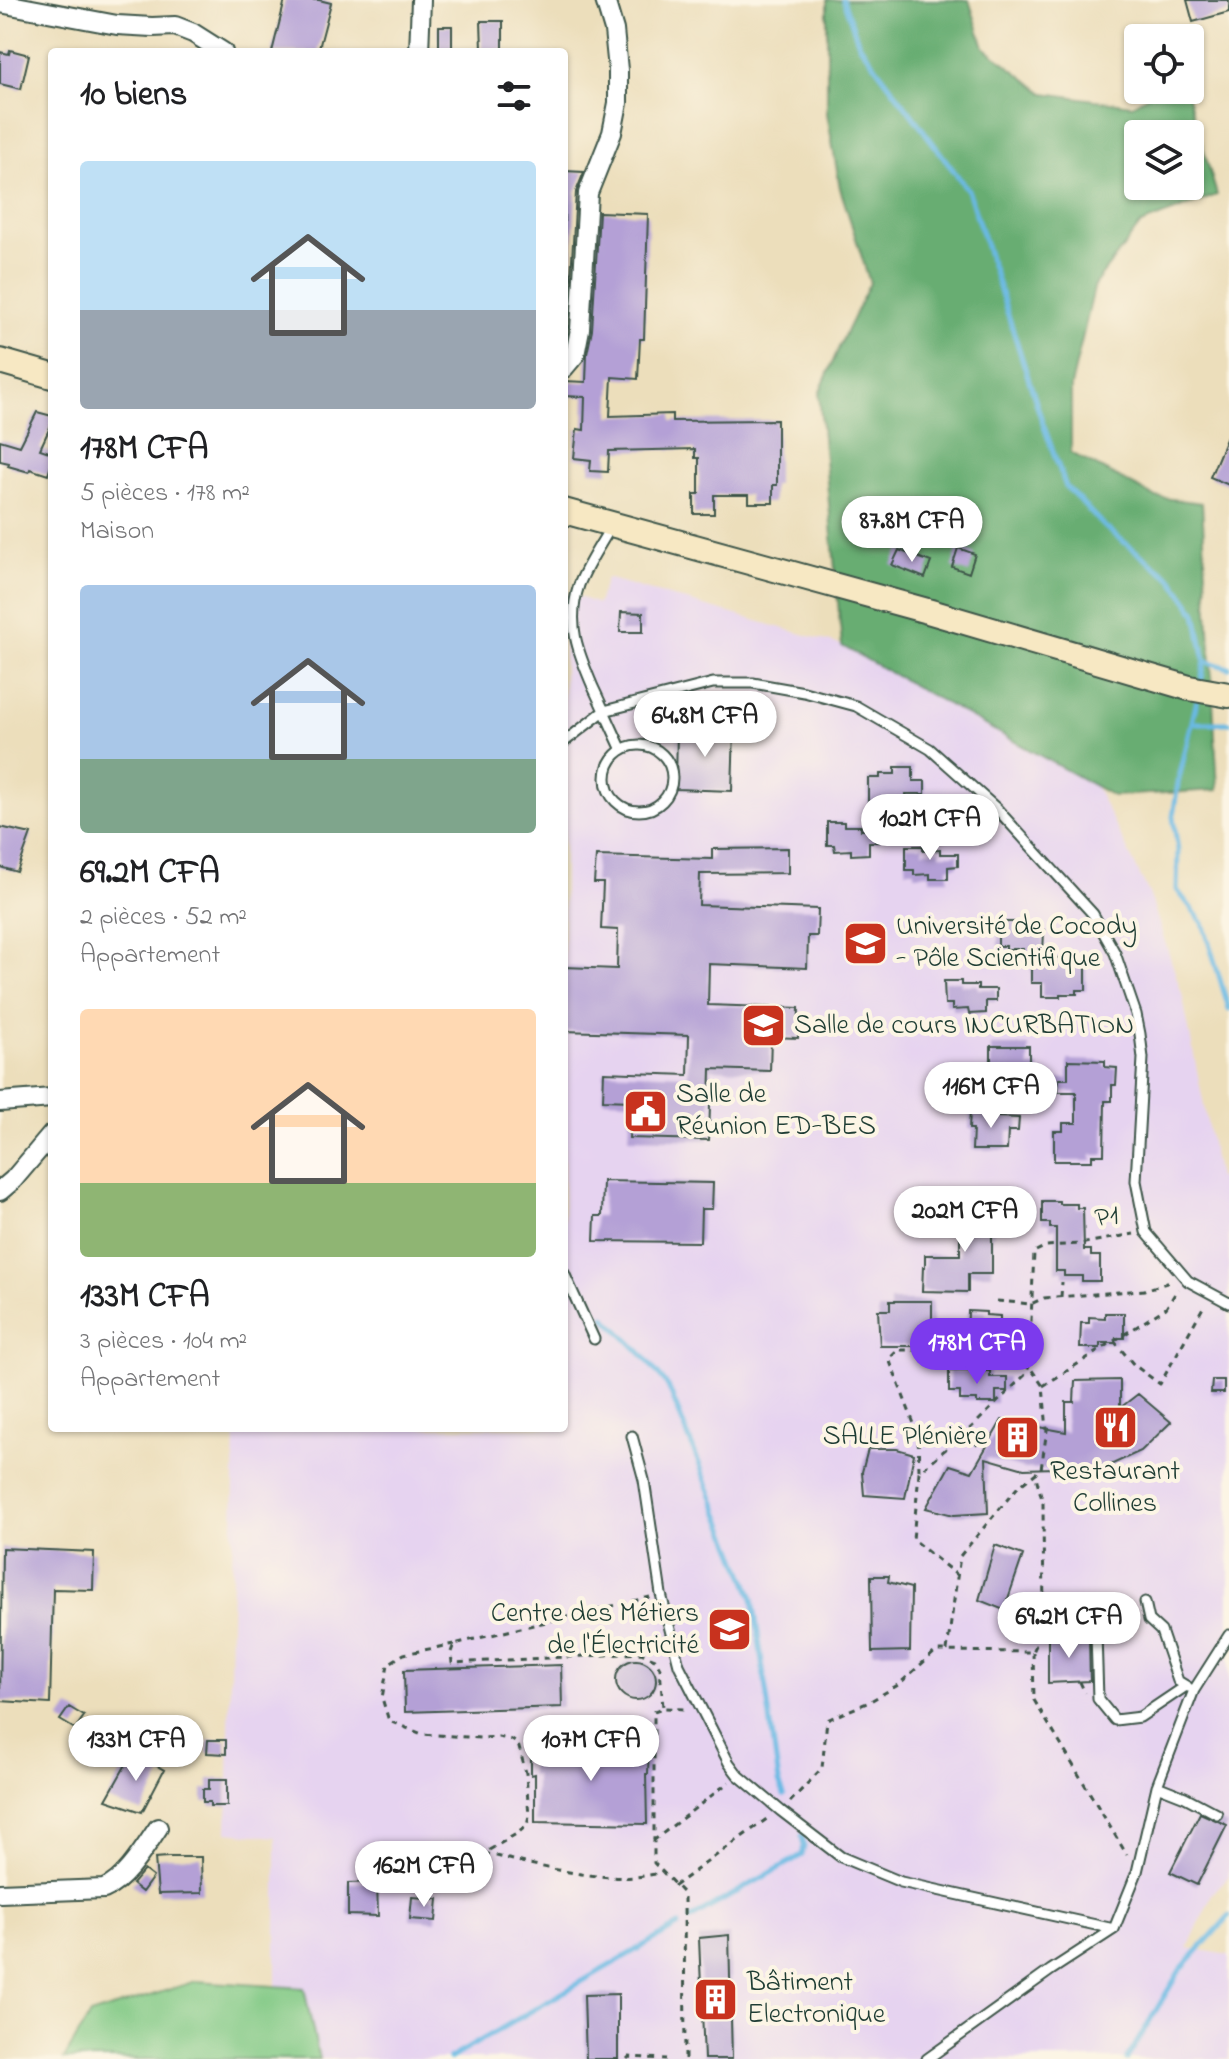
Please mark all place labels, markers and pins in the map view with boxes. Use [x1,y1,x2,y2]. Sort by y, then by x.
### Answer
pin: 87.8M CFA [820,496,1004,564]
pin: 64.8M CFA [613,691,797,759]
pin: 102M CFA [847,794,1013,862]
place label: Université de Cocody - Pôle Scientifique [896,907,1137,980]
school or university icon: Université de Cocody - Pôle Scientifique [841,919,889,967]
school or university icon: Salle de cours INCURBATION [739,1002,787,1050]
place label: Salle de cours INCURBATION [794,1006,1134,1047]
pin: 116M CFA [908,1062,1074,1130]
place label: Salle de Réunion ED-BES [676,1075,876,1148]
public building icon: Salle de Réunion ED-BES [621,1087,669,1135]
pin: 202M CFA [882,1186,1048,1254]
pin: 178M CFA [894,1318,1060,1386]
restaurant icon: Restaurant Collines [1091,1404,1139,1452]
building icon: SALLE Plénière [994,1413,1042,1461]
place label: SALLE Plénière [823,1417,987,1458]
place label: Restaurant Collines [1050,1452,1180,1525]
pin: 69.2M CFA [977,1592,1161,1660]
place label: Centre des Métiers de l'Électricité [491,1594,699,1667]
school or university icon: Centre des Métiers de l'Électricité [706,1606,754,1654]
pin: 133M CFA [53,1715,219,1783]
pin: 107M CFA [508,1715,674,1783]
pin: 162M CFA [341,1841,507,1909]
place label: Bâtiment Electronique [746,1963,886,2036]
building icon: Bâtiment Electronique [692,1975,740,2023]

